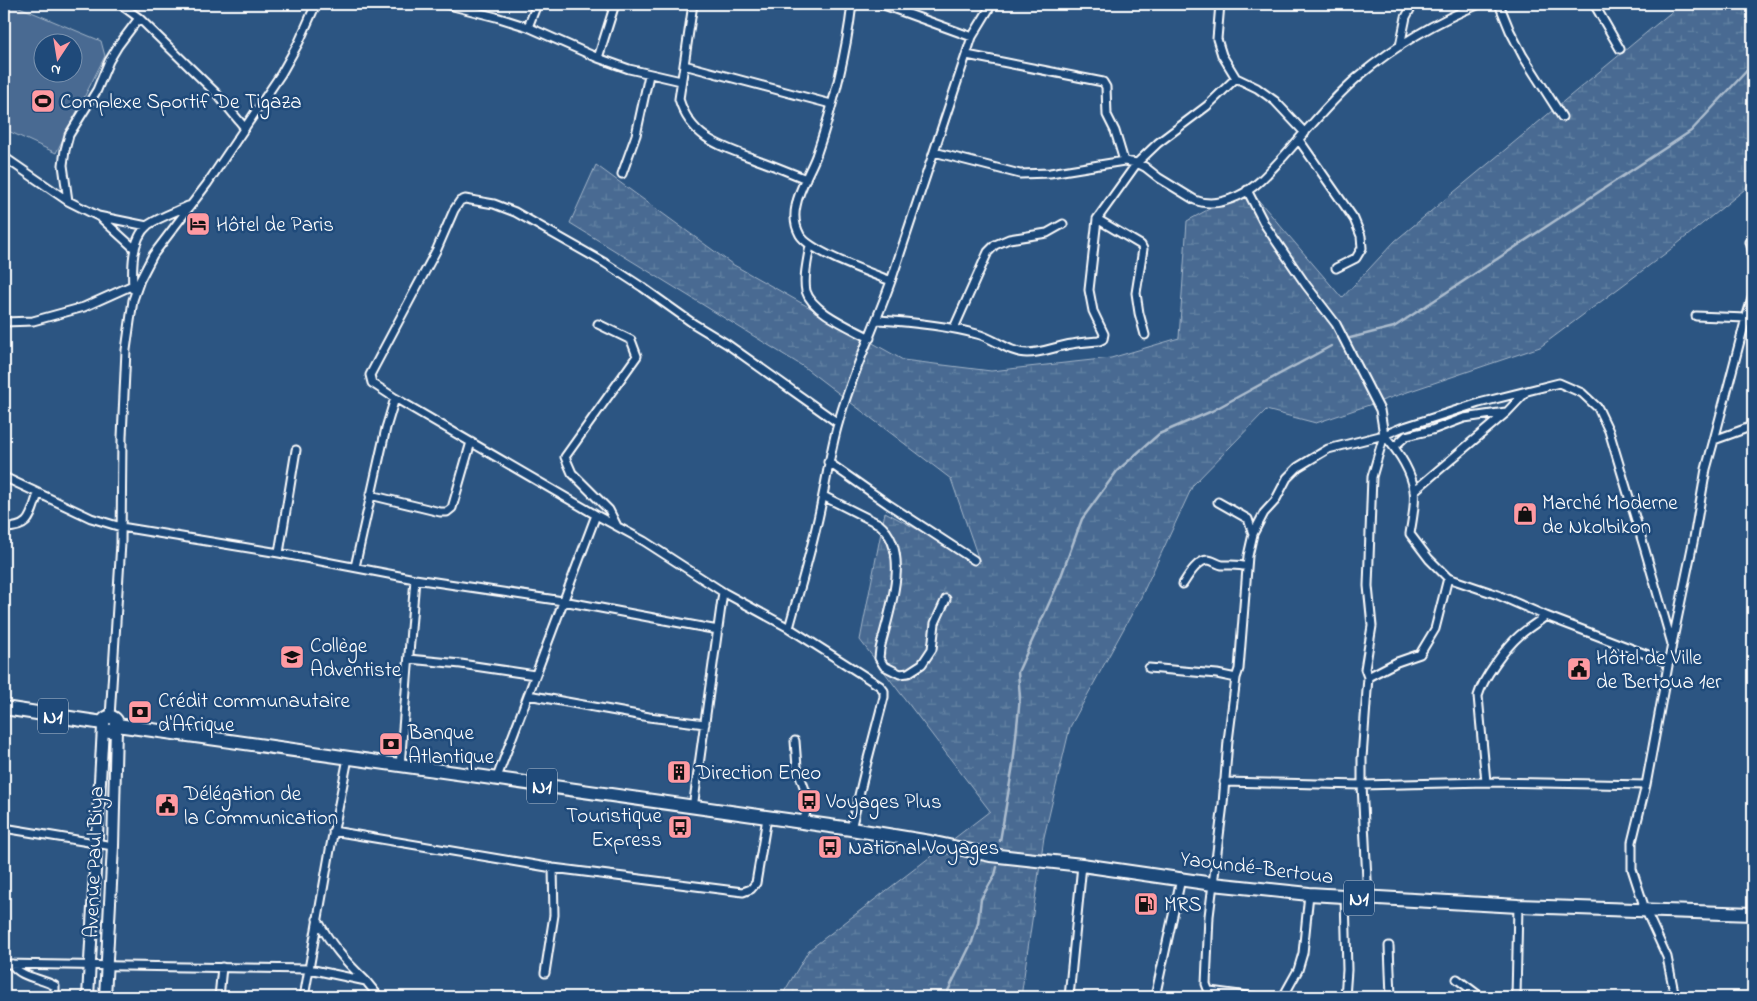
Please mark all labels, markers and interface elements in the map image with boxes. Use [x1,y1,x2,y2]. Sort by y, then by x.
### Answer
north arrow [32,32,82,82]
text: N [49,58,62,81]
sports icon: Complexe Sportif De Tigaza [30,88,56,114]
place label: Complexe Sportif De Tigaza [60,88,302,120]
hotel icon: Hôtel de Paris [185,211,211,237]
place label: Hôtel de Paris [216,211,334,241]
place label: Marché Moderne de Nkolbikon [1542,489,1678,543]
shop icon: Marché Moderne de Nkolbikon [1512,501,1538,527]
place label: Collège Adventiste [310,632,402,686]
school or university icon: Collège Adventiste [279,644,305,670]
place label: Hôtel de Ville de Bertoua 1er [1596,644,1722,698]
public building icon: Hôtel de Ville de Bertoua 1er [1566,656,1592,682]
place label: Crédit communautaire d'Afrique [158,687,350,741]
road number: N1 [38,698,68,734]
bank icon: Crédit communautaire d'Afrique [127,699,153,725]
place label: Banque Atlantique [407,719,495,773]
bank icon: Banque Atlantique [378,731,404,757]
building icon: Direction Eneo [666,759,692,785]
place label: Direction Eneo [695,759,821,789]
road number: N1 [527,768,557,804]
place label: Délégation de la Communication [183,780,338,834]
street label: Avenue Paul Biya [77,786,115,939]
bus stop icon: Voyages Plus [796,788,822,814]
place label: Voyages Plus [825,788,942,820]
public building icon: Délégation de la Communication [154,792,180,818]
place label: Touristique Express [566,802,663,856]
bus stop icon: Touristique Express [667,814,693,840]
bus stop icon: National Voyages [817,834,843,860]
place label: National Voyages [848,834,999,866]
street label: Yaoundé-Bertoua [1178,845,1335,893]
road number: N1 [1344,880,1374,916]
fuel station icon: MRS [1133,891,1159,917]
place label: MRS [1164,891,1202,921]

